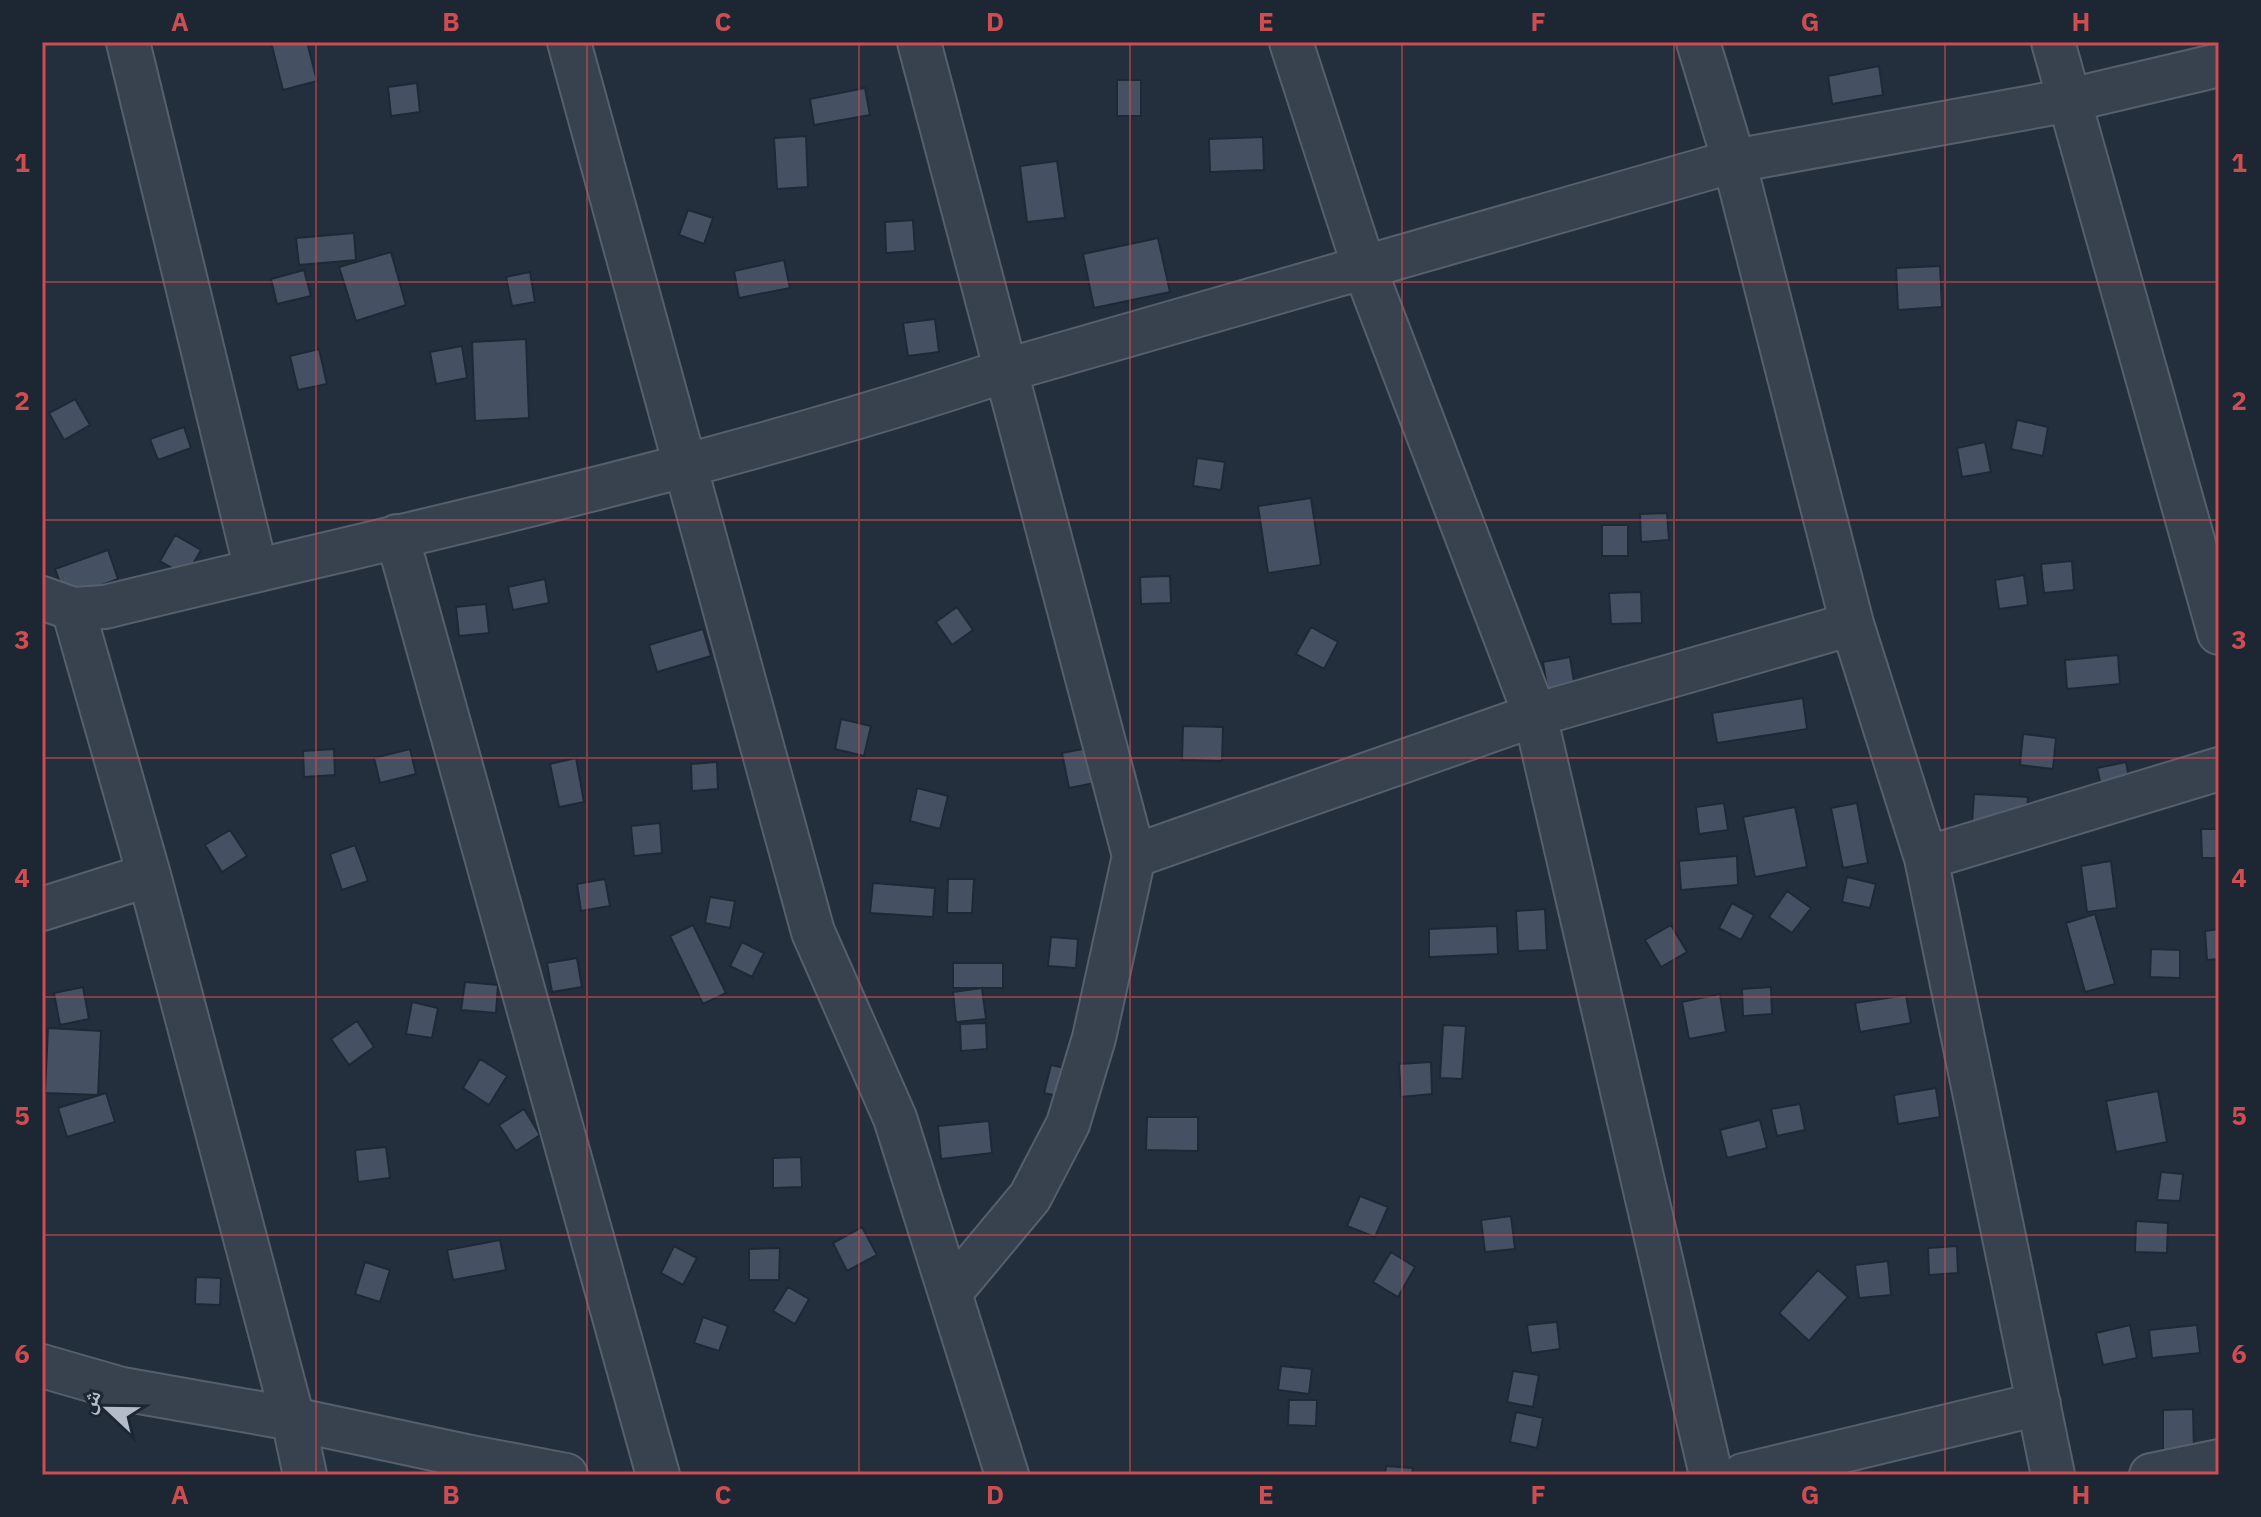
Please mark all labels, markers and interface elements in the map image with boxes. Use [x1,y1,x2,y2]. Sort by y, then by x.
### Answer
text: A [171,4,189,38]
text: B [442,4,460,38]
text: C [715,4,732,38]
text: D [986,4,1004,38]
text: E [1258,4,1274,38]
text: F [1530,4,1546,38]
text: G [1801,4,1819,38]
text: H [2072,4,2090,38]
text: 1 [14,145,30,179]
text: 1 [2231,145,2247,179]
text: 2 [14,383,30,417]
text: 2 [2231,383,2247,417]
text: 3 [14,622,30,656]
text: 3 [2231,622,2247,656]
text: 4 [14,860,30,894]
text: 4 [2231,860,2247,894]
text: 5 [14,1098,30,1132]
text: 5 [2231,1098,2247,1132]
text: 6 [14,1336,30,1370]
text: 6 [2231,1336,2247,1370]
north arrow [68,1369,148,1449]
text: ش [71,1385,107,1418]
text: A [171,1477,189,1511]
text: B [442,1477,460,1511]
text: C [715,1477,732,1511]
text: D [986,1477,1004,1511]
text: E [1258,1477,1274,1511]
text: F [1530,1477,1546,1511]
text: G [1801,1477,1819,1511]
text: H [2072,1477,2090,1511]

